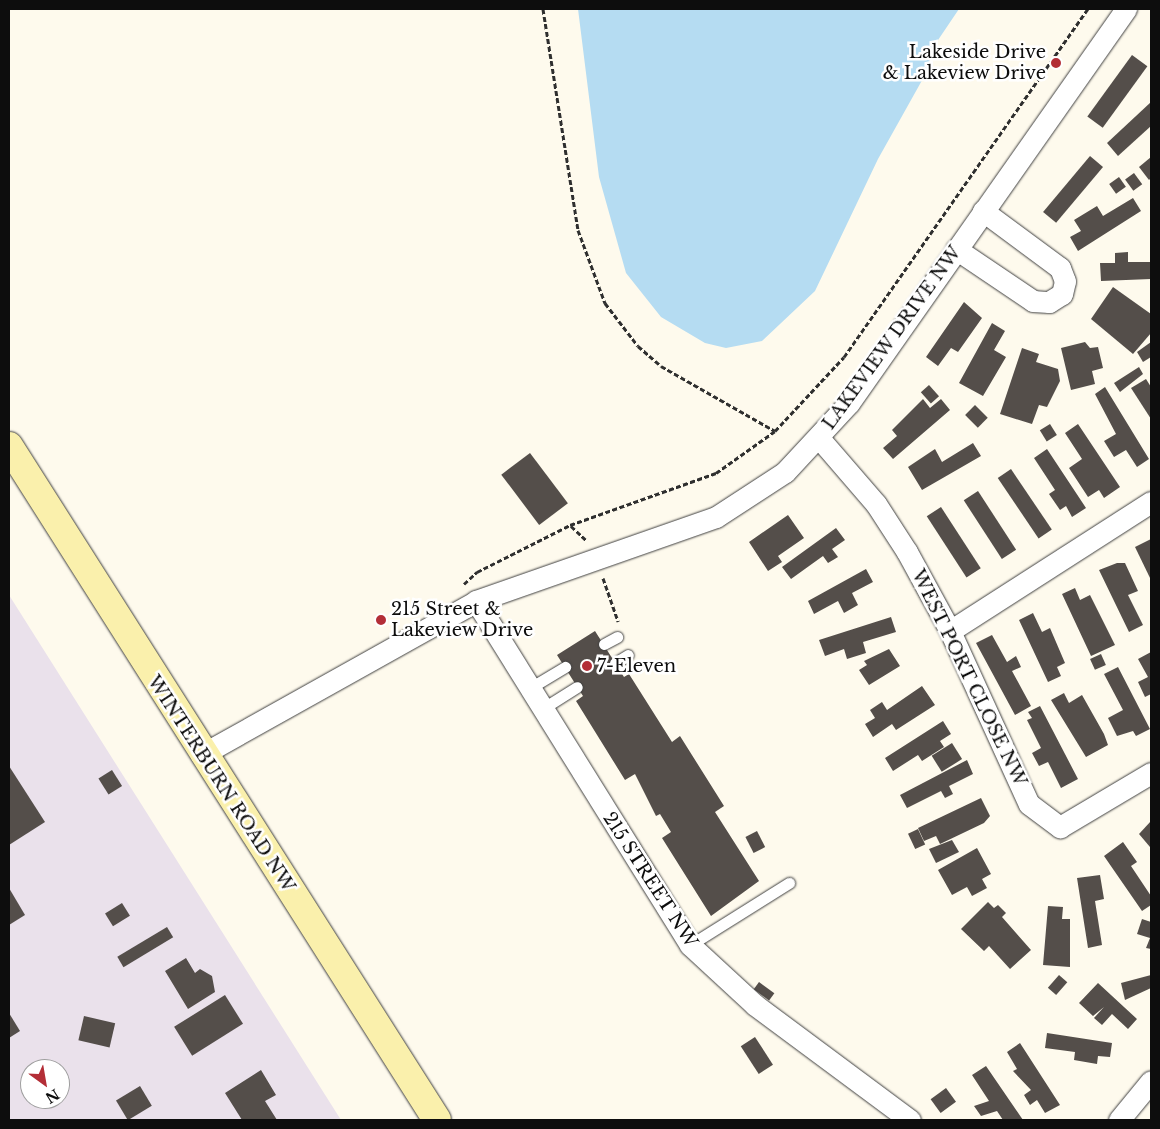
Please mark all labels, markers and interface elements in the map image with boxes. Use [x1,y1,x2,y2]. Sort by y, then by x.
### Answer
place label: Lakeside Drive & Lakeview Drive [882,42,1046,84]
marker: Lakeside Drive & Lakeview Drive [1050,57,1062,69]
street label: LAKEVIEW DRIVE NW [818,242,966,434]
street label: WEST PORT CLOSE NW [907,566,1031,790]
place label: 215 Street & Lakeview Drive [391,599,534,642]
marker: 215 Street & Lakeview Drive [375,614,387,626]
place label: 7-Eleven [597,655,676,677]
marker: 7-Eleven [581,660,593,672]
street label: WINTERBURN ROAD NW [143,672,299,896]
street label: 215 STREET NW [598,808,702,952]
north arrow [20,1059,70,1109]
text: N [42,1085,63,1107]

